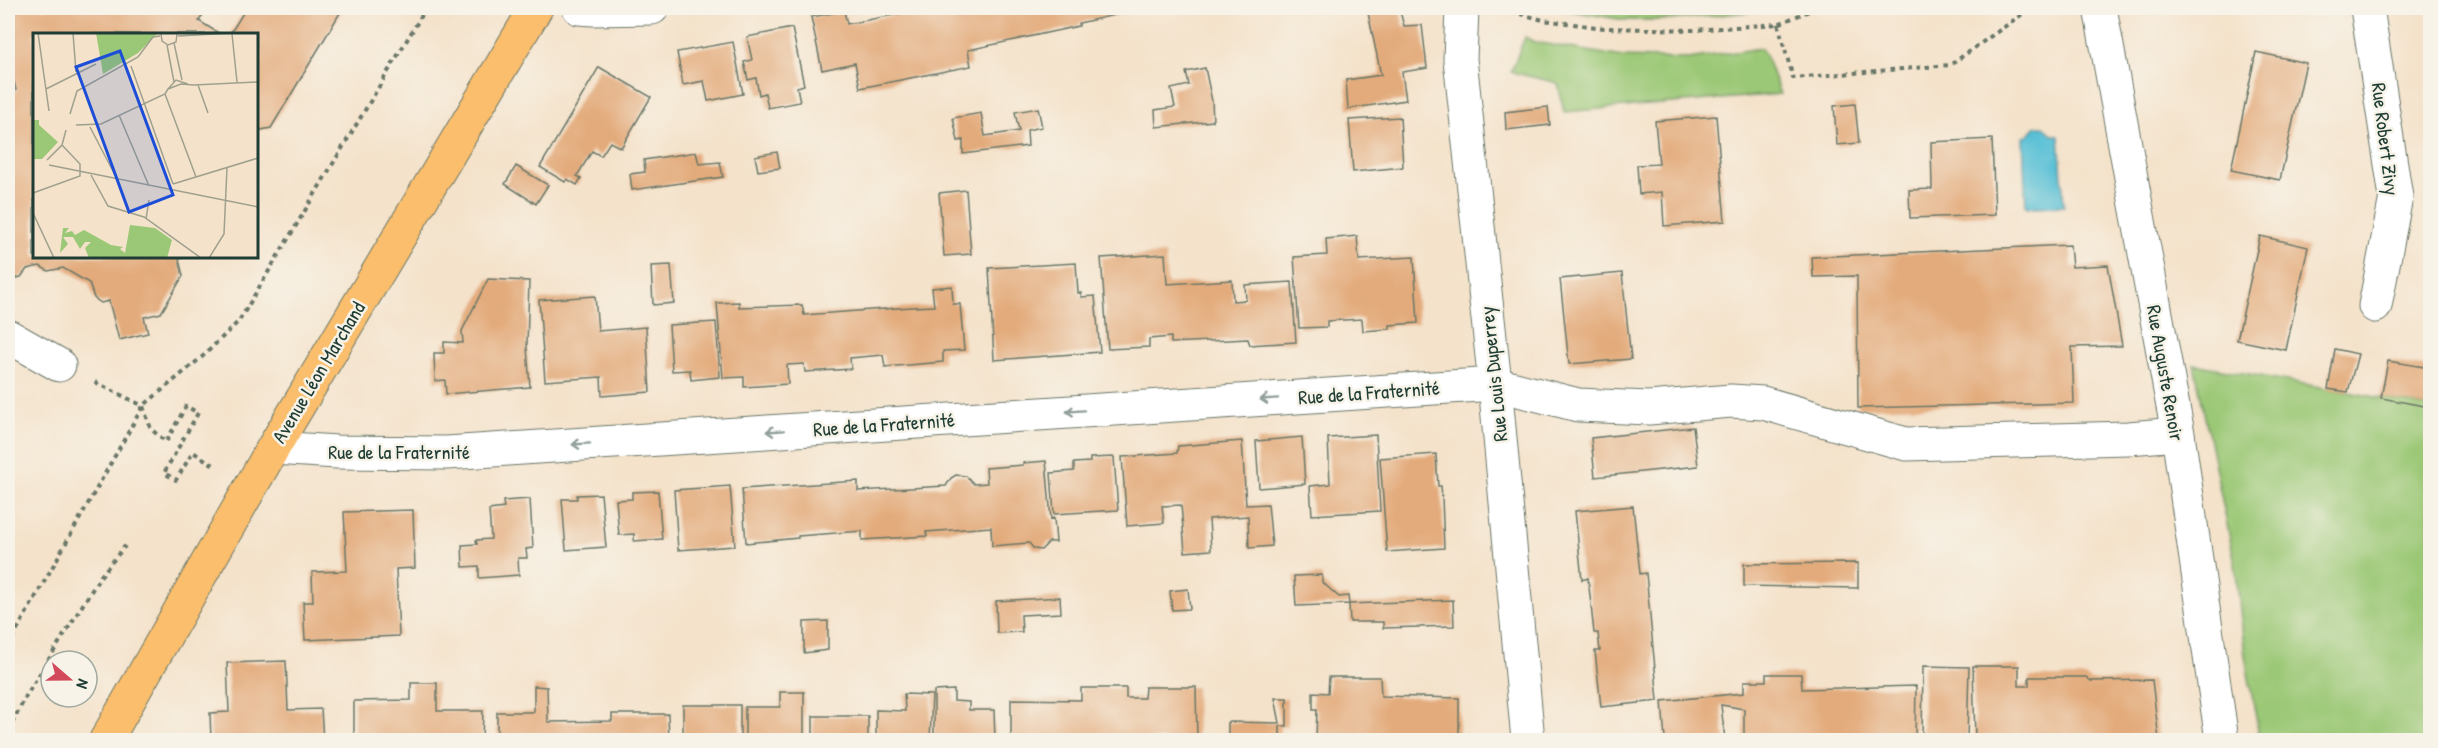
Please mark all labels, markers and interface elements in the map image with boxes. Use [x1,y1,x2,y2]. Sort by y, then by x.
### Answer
inset map [33,33,258,258]
street label: Rue Robert Zivy [2366,81,2406,197]
street label: Avenue Léon Marchand [265,296,371,448]
street label: Rue Auguste Renoir [2141,303,2191,443]
street label: Rue Louis Duperrey [1472,305,1514,443]
street label: Rue de la Fraternité [1297,374,1441,410]
one-way arrow [1260,393,1280,404]
street label: Rue de la Fraternité [812,406,956,442]
one-way arrow [1065,406,1085,417]
one-way arrow [766,426,786,437]
street label: Rue de la Fraternité [328,438,470,465]
one-way arrow [571,439,591,450]
north arrow [39,649,99,709]
text: N [71,676,95,692]

